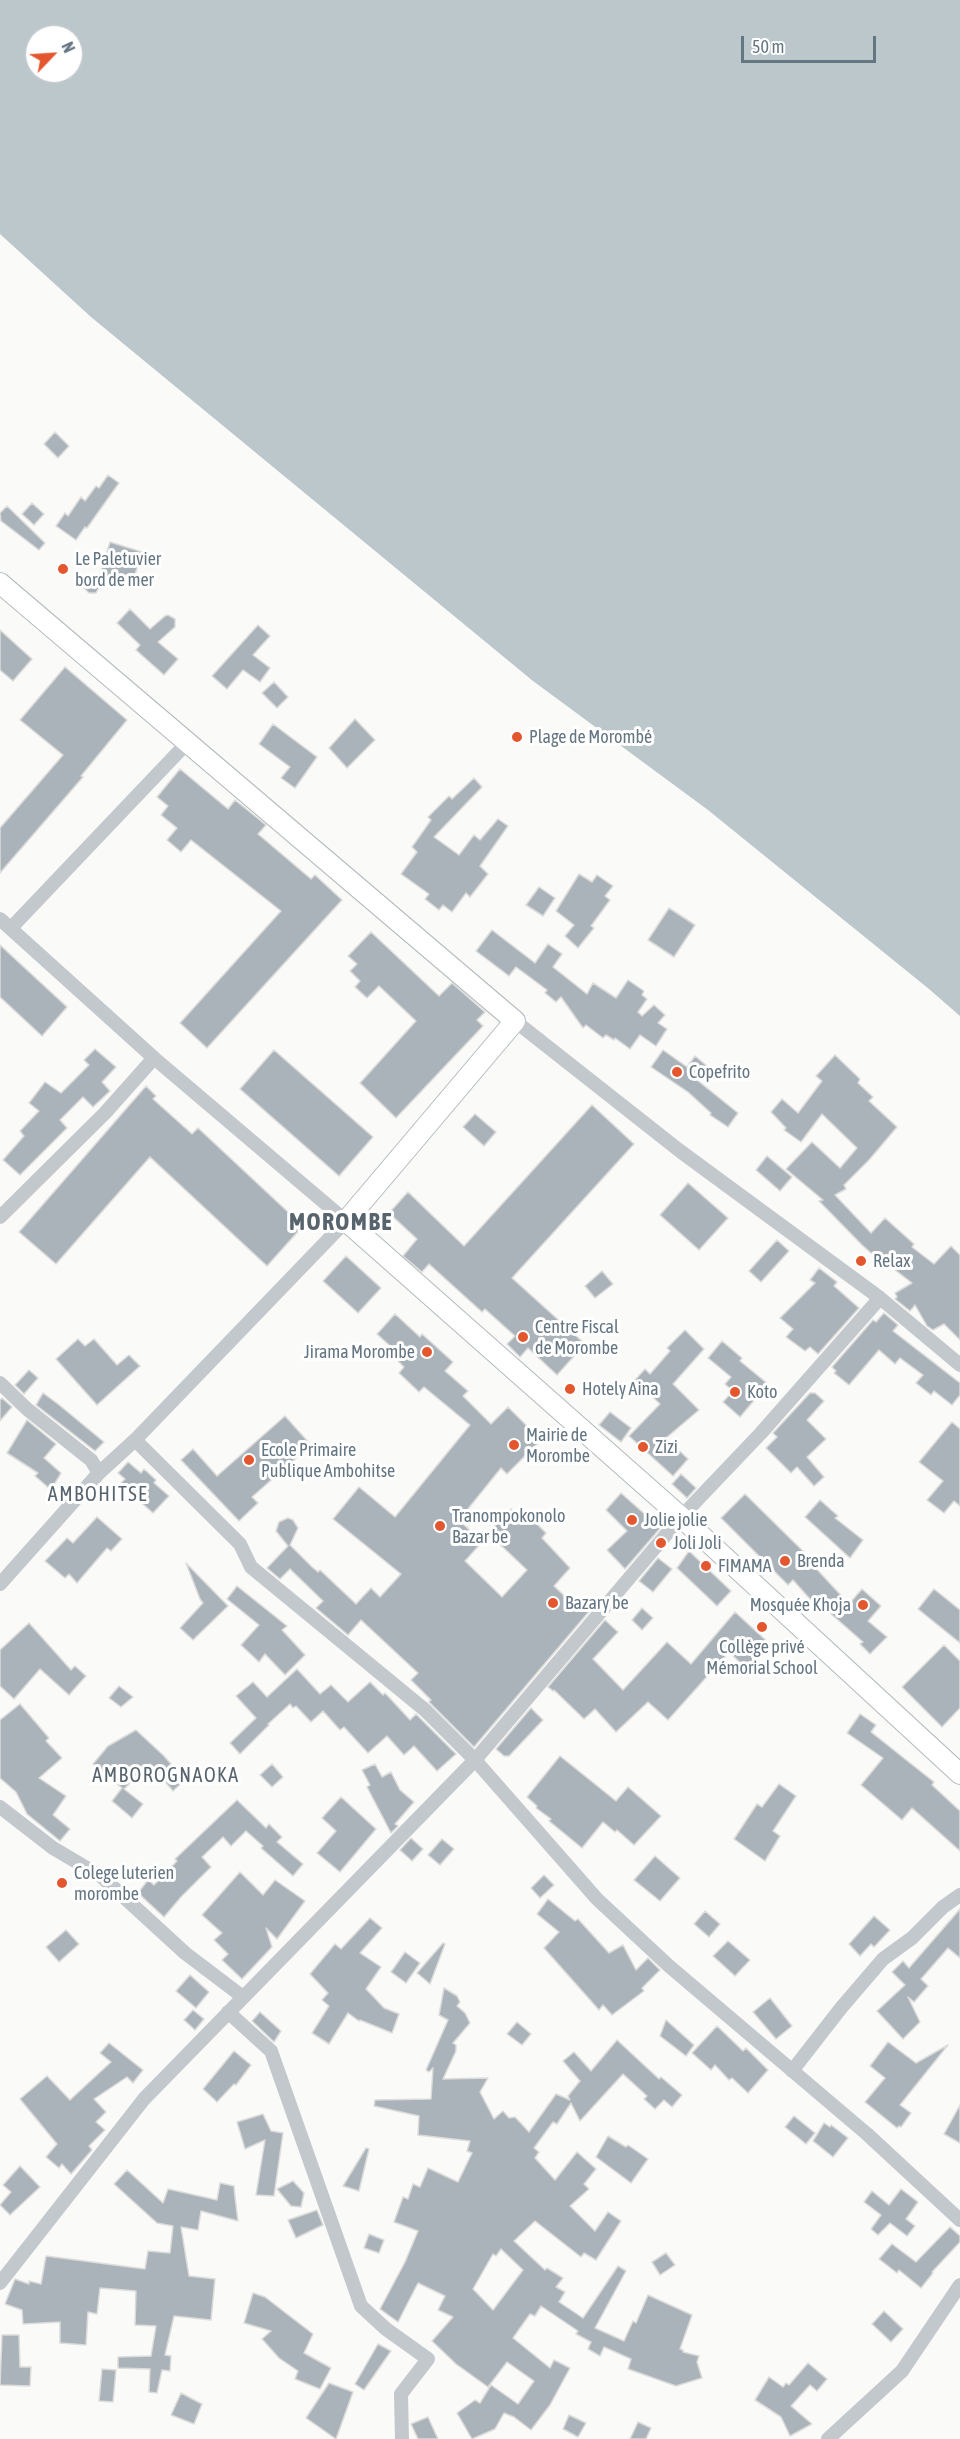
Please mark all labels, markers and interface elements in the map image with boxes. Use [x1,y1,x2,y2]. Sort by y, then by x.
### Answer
north arrow [24,24,84,84]
scale bar [744,24,879,62]
text: 50 m [752,36,784,57]
text: N [58,39,79,55]
place label: Le Paletuvier bord de mer [75,548,161,590]
marker: Le Paletuvier bord de mer [56,562,70,576]
place label: Plage de Morombé [529,726,652,748]
marker: Plage de Morombé [510,730,524,744]
place label: Copefrito [689,1061,750,1083]
marker: Copefrito [670,1065,684,1079]
district label: MOROMBE [289,1208,393,1236]
place label: Relax [873,1250,911,1272]
marker: Relax [854,1254,868,1268]
place label: Centre Fiscal de Morombe [535,1316,619,1358]
marker: Centre Fiscal de Morombe [516,1330,530,1344]
place label: Jirama Morombe [304,1341,415,1363]
marker: Jirama Morombe [420,1345,434,1359]
place label: Hotely Aina [582,1378,659,1400]
place label: Koto [747,1381,777,1403]
marker: Hotely Aina [563,1382,577,1396]
marker: Koto [728,1385,742,1399]
place label: Mairie de Morombe [526,1424,590,1466]
place label: Zizi [655,1436,678,1458]
marker: Mairie de Morombe [507,1438,521,1452]
place label: Ecole Primaire Publique Ambohitse [261,1439,395,1482]
marker: Zizi [636,1440,650,1454]
marker: Ecole Primaire Publique Ambohitse [242,1453,256,1467]
district label: AMBOHITSE [48,1483,148,1507]
place label: Tranompokonolo Bazar be [452,1505,566,1547]
place label: Jolie jolie [644,1509,707,1531]
marker: Jolie jolie [625,1513,639,1527]
marker: Tranompokonolo Bazar be [433,1519,447,1533]
place label: Joli Joli [673,1532,722,1554]
marker: Joli Joli [654,1536,668,1550]
place label: Brenda [797,1550,845,1572]
marker: Brenda [778,1554,792,1568]
place label: FIMAMA [718,1555,772,1577]
marker: FIMAMA [699,1559,713,1573]
place label: Bazary be [565,1592,629,1614]
place label: Mosquée Khoja [750,1594,851,1616]
marker: Bazary be [546,1596,560,1610]
marker: Mosquée Khoja [856,1598,870,1612]
marker: Collège privé Mémorial School [755,1620,769,1634]
place label: Collège privé Mémorial School [706,1636,818,1678]
district label: AMBOROGNAOKA [92,1764,240,1788]
place label: Colege luterien morombe [74,1862,174,1904]
marker: Colege luterien morombe [55,1876,69,1890]

